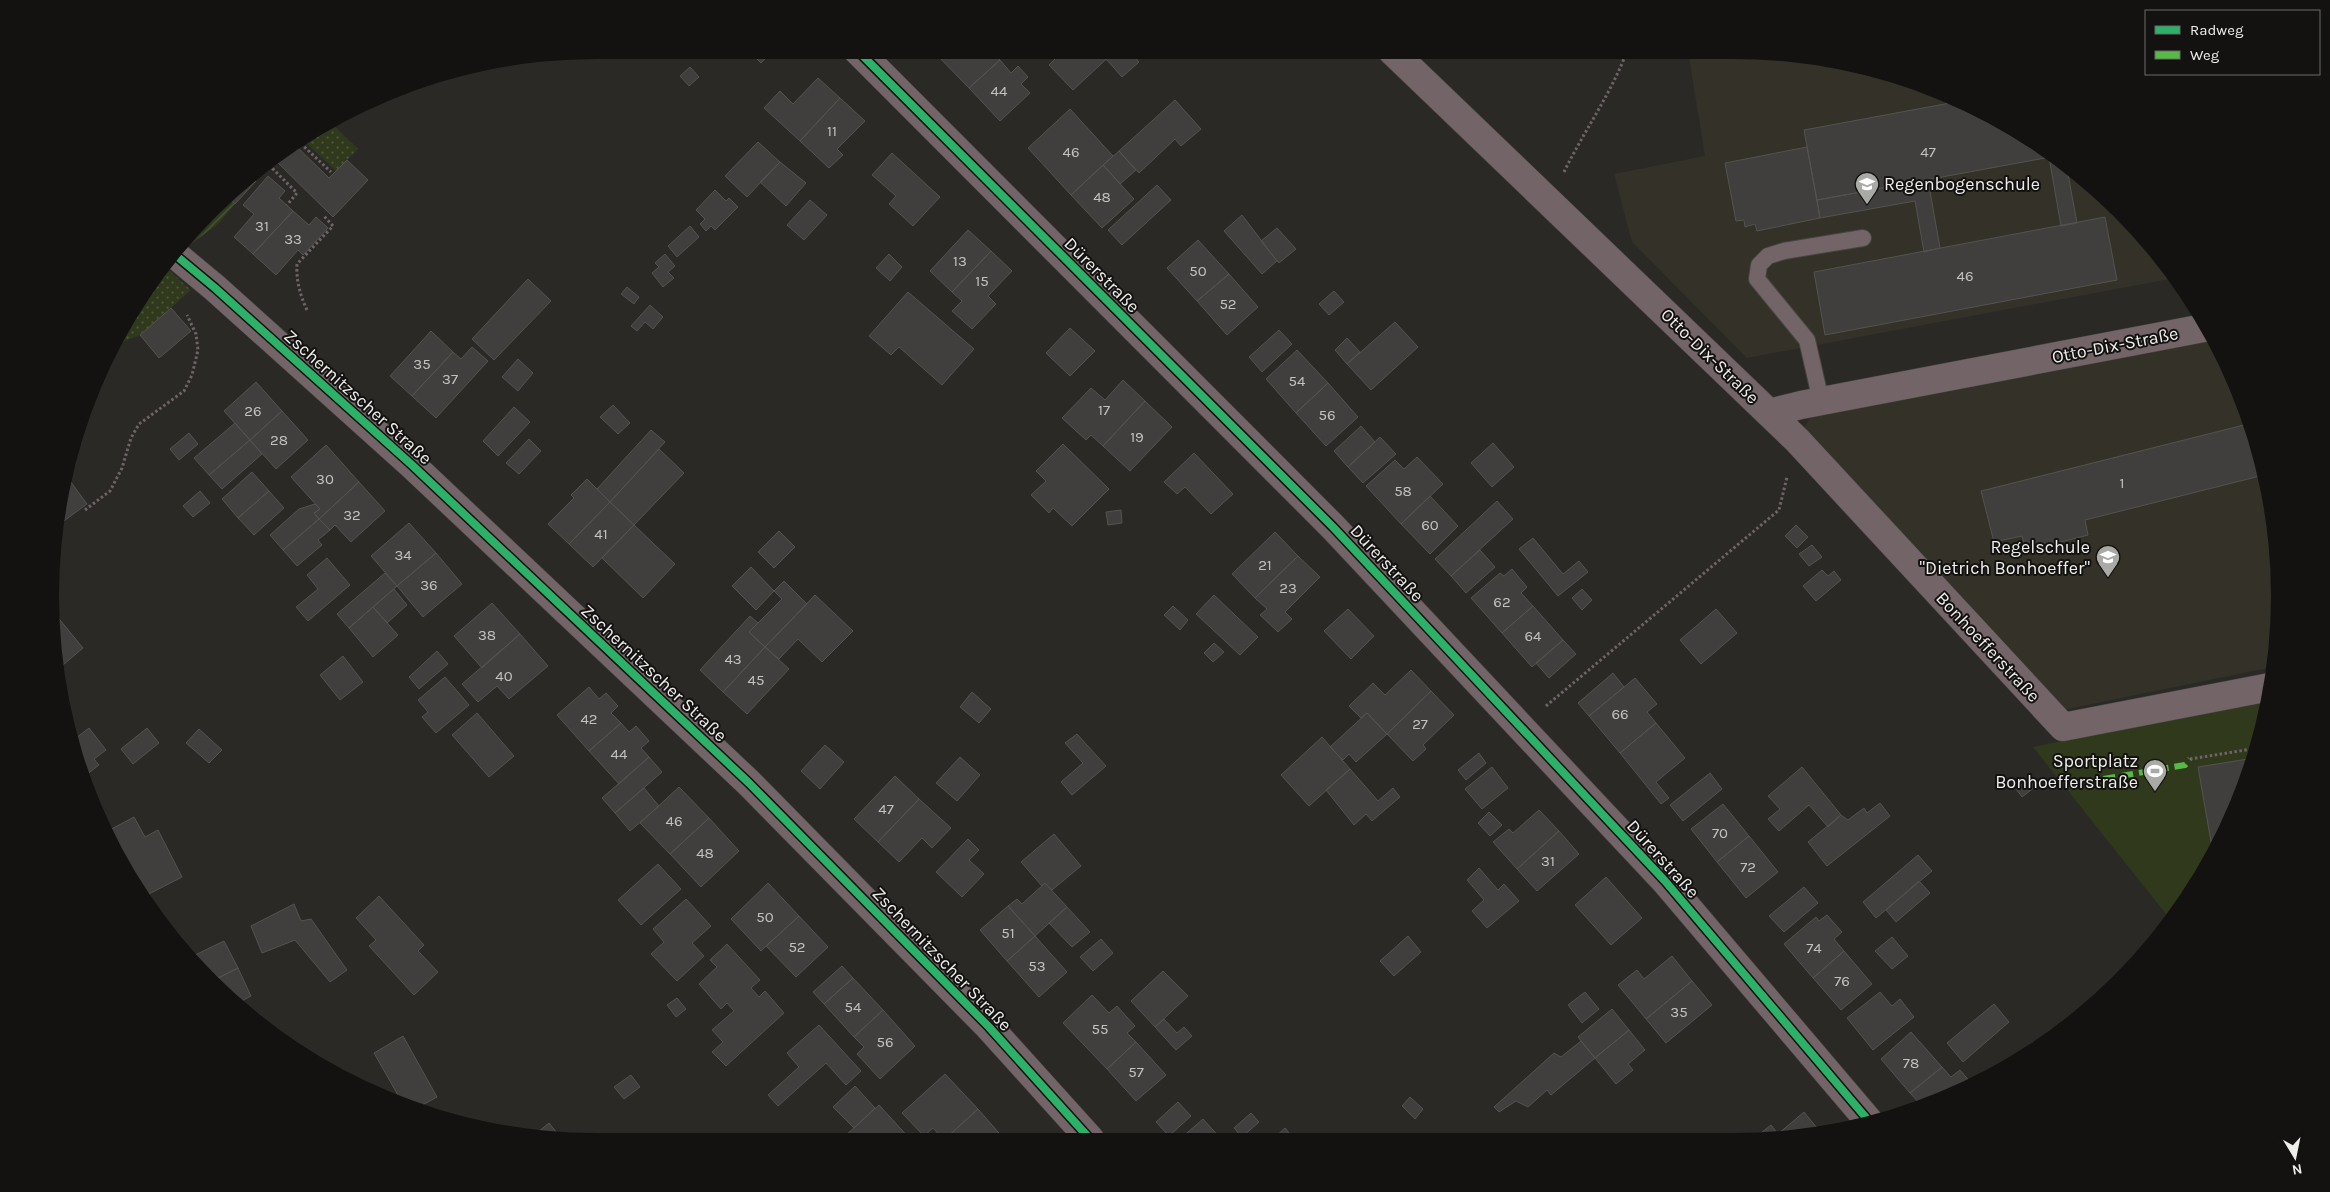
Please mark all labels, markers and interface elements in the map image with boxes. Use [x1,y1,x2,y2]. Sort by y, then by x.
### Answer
legend [2145,10,2320,75]
text: Radweg [2190,21,2244,39]
text: Weg [2190,46,2220,64]
house number: 44 [991,82,1008,100]
house number: 11 [827,122,837,140]
house number: 46 [1063,143,1079,161]
house number: 47 [1920,143,1936,161]
school or university icon: Regenbogenschule [1854,171,1880,205]
place label: Regenbogenschule [1884,173,2040,195]
house number: 48 [1093,188,1111,206]
house number: 31 [255,217,269,235]
house number: 33 [284,230,302,248]
street label: Dürerstraße [1060,233,1144,317]
house number: 13 [953,252,967,270]
house number: 50 [1189,262,1207,280]
house number: 46 [1957,267,1973,285]
house number: 15 [975,272,989,290]
house number: 52 [1219,295,1237,313]
street label: Otto-Dix-Straße [1656,304,1764,408]
street label: Otto-Dix-Straße [2050,322,2180,368]
street label: Zschernitzscher Straße [279,325,437,469]
house number: 35 [413,355,431,373]
house number: 37 [442,370,458,388]
house number: 54 [1289,372,1306,390]
house number: 17 [1098,401,1110,419]
house number: 26 [244,402,262,420]
house number: 56 [1318,406,1336,424]
house number: 19 [1130,428,1144,446]
house number: 28 [270,431,288,449]
house number: 30 [316,470,334,488]
house number: 1 [2120,474,2124,492]
house number: 58 [1394,482,1412,500]
house number: 32 [343,506,361,524]
house number: 60 [1421,516,1439,534]
street label: Dürerstraße [1346,520,1428,606]
house number: 41 [594,525,608,543]
place label: Regelschule "Dietrich Bonhoeffer" [1920,536,2090,579]
school or university icon: Regelschule "Dietrich Bonhoeffer" [2095,544,2121,578]
house number: 34 [394,546,412,564]
house number: 21 [1258,556,1272,574]
house number: 36 [420,576,438,594]
house number: 23 [1279,579,1297,597]
street label: Bonhoefferstraße [1931,587,2045,707]
house number: 62 [1493,593,1511,611]
street label: Zschernitzscher Straße [576,600,732,746]
house number: 38 [478,626,496,644]
house number: 64 [1525,627,1542,645]
house number: 43 [724,650,742,668]
house number: 40 [495,667,513,685]
house number: 45 [748,671,764,689]
house number: 66 [1611,705,1629,723]
house number: 42 [580,710,598,728]
house number: 27 [1412,715,1428,733]
house number: 44 [611,745,628,763]
place label: Sportplatz Bonhoefferstraße [1995,750,2138,793]
sports icon: Sportplatz Bonhoefferstraße [2142,758,2168,792]
house number: 47 [878,800,894,818]
house number: 46 [666,812,682,830]
street label: Dürerstraße [1622,815,1704,903]
house number: 70 [1712,824,1728,842]
house number: 48 [696,844,714,862]
house number: 31 [1541,852,1555,870]
house number: 72 [1740,858,1756,876]
street label: Zschernitzscher Straße [868,882,1016,1036]
house number: 50 [756,908,774,926]
house number: 51 [1001,924,1015,942]
house number: 52 [788,938,806,956]
house number: 74 [1806,939,1822,957]
house number: 53 [1028,957,1046,975]
house number: 76 [1834,972,1850,990]
house number: 54 [845,998,862,1016]
house number: 35 [1670,1003,1688,1021]
house number: 55 [1092,1020,1108,1038]
house number: 56 [876,1033,894,1051]
house number: 78 [1903,1054,1919,1072]
house number: 57 [1128,1063,1144,1081]
north arrow [2270,1132,2320,1182]
text: N [2291,1160,2304,1179]

